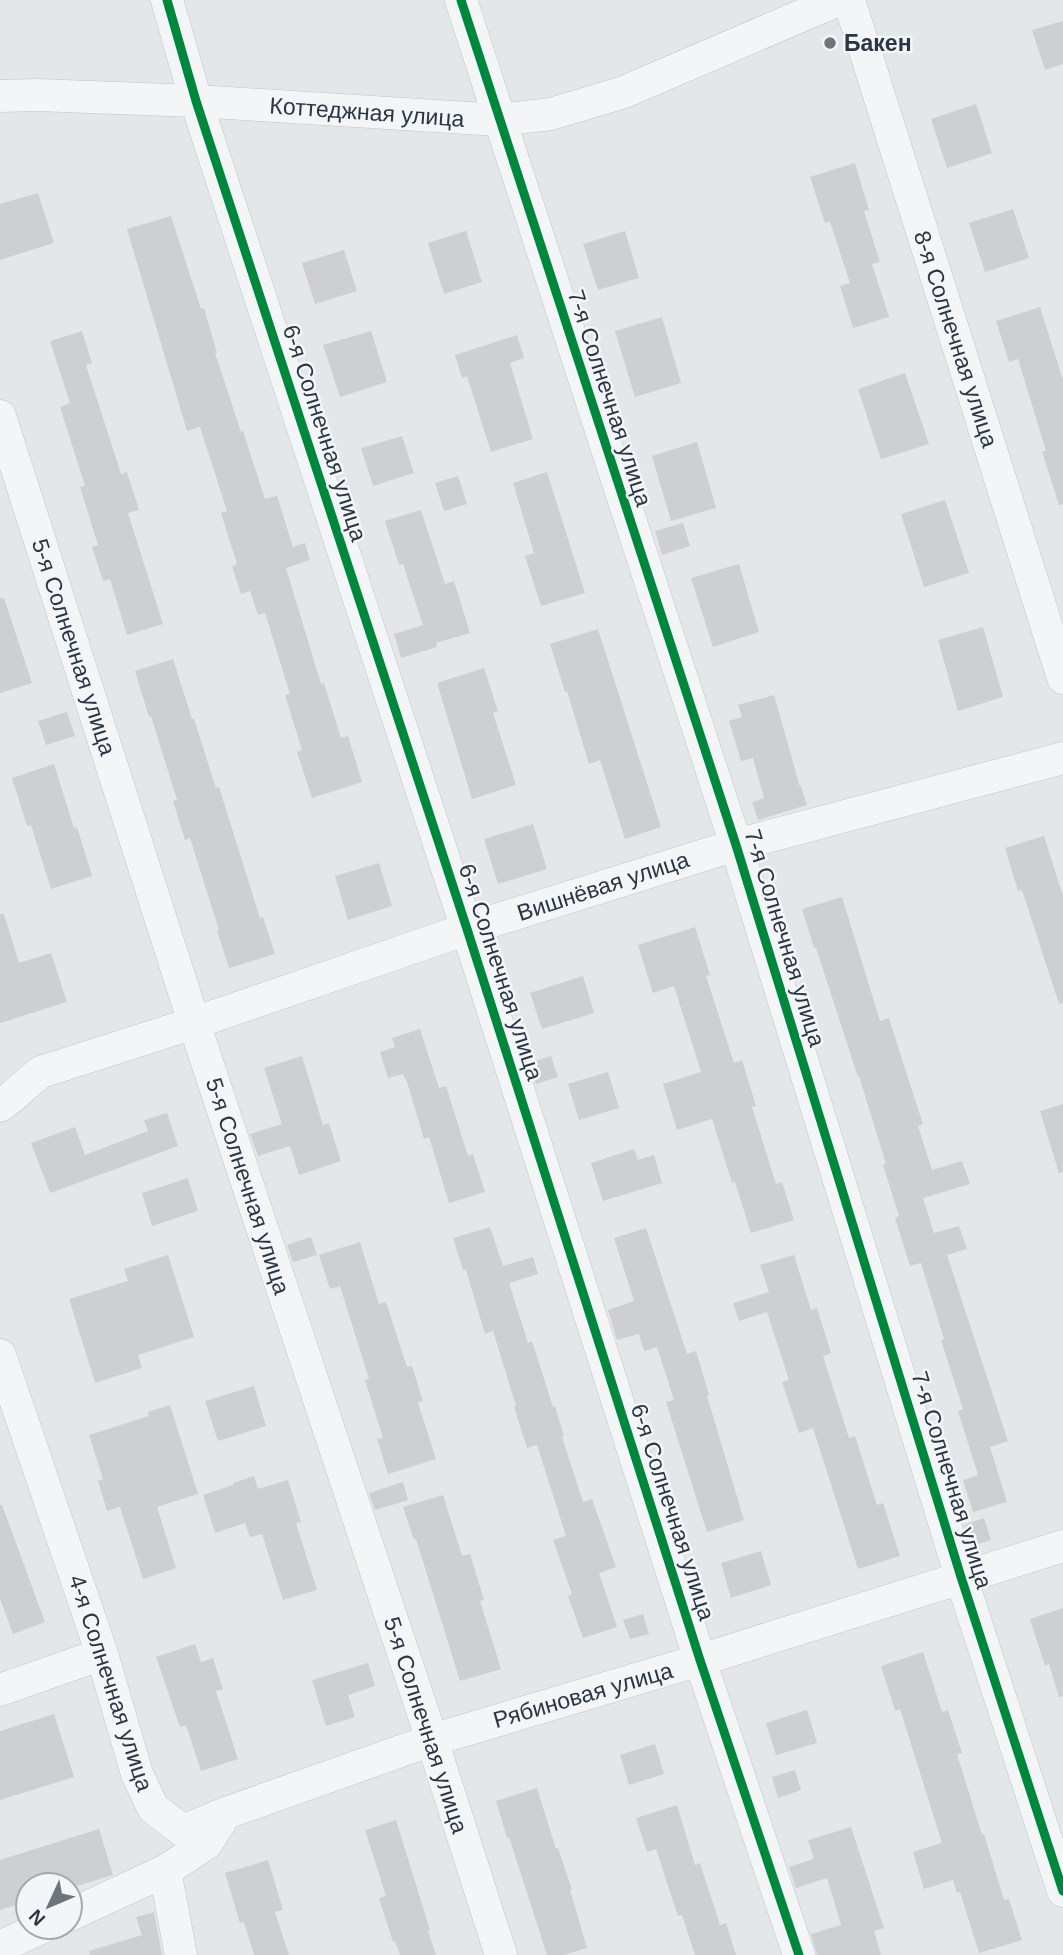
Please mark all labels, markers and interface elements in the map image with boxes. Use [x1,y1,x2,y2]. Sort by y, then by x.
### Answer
place label: Бакен [844,30,912,56]
marker: Бакен [822,35,838,51]
street label: Коттеджная улица [269,92,465,132]
street label: 8-я Солнечная улица [909,228,1003,451]
street label: 7-я Солнечная улица [563,287,657,510]
street label: 6-я Солнечная улица [278,322,372,545]
street label: 5-я Солнечная улица [27,536,121,759]
street label: 7-я Солнечная улица [740,826,831,1050]
street label: Вишнёвая улица [514,846,692,926]
street label: 6-я Солнечная улица [454,861,548,1084]
street label: 5-я Солнечная улица [201,1075,295,1298]
street label: 7-я Солнечная улица [907,1368,998,1592]
street label: 6-я Солнечная улица [626,1401,720,1624]
street label: 4-я Солнечная улица [64,1572,158,1795]
street label: 5-я Солнечная улица [379,1614,473,1837]
street label: Рябиновая улица [490,1657,676,1733]
north arrow [14,1871,84,1941]
text: N [25,1905,49,1930]

